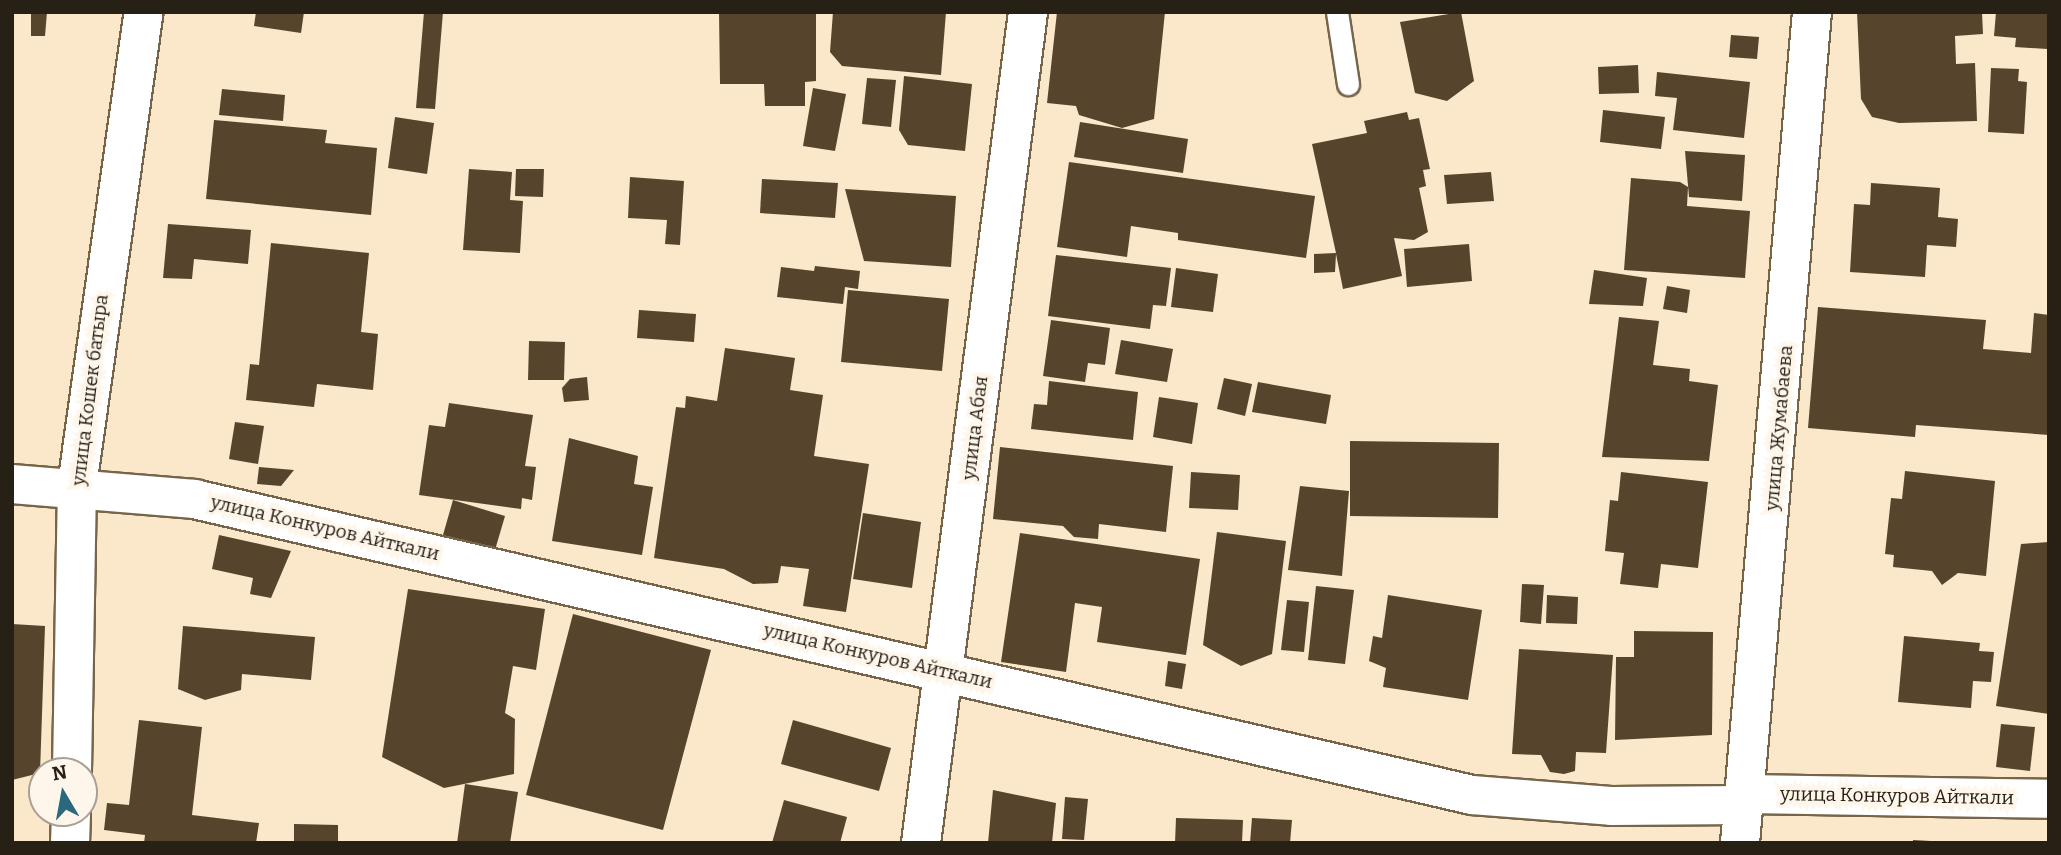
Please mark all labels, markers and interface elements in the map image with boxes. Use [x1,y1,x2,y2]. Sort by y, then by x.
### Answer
street label: улица Кошек батыра [67,293,113,487]
street label: улица Жумабаева [1760,344,1798,512]
street label: улица Абая [957,375,993,481]
street label: улица Конкуров Айткали [208,491,442,565]
street label: улица Конкуров Айткали [761,619,995,693]
north arrow [28,757,98,827]
text: N [50,760,69,785]
street label: улица Конкуров Айткали [1780,783,2014,809]

